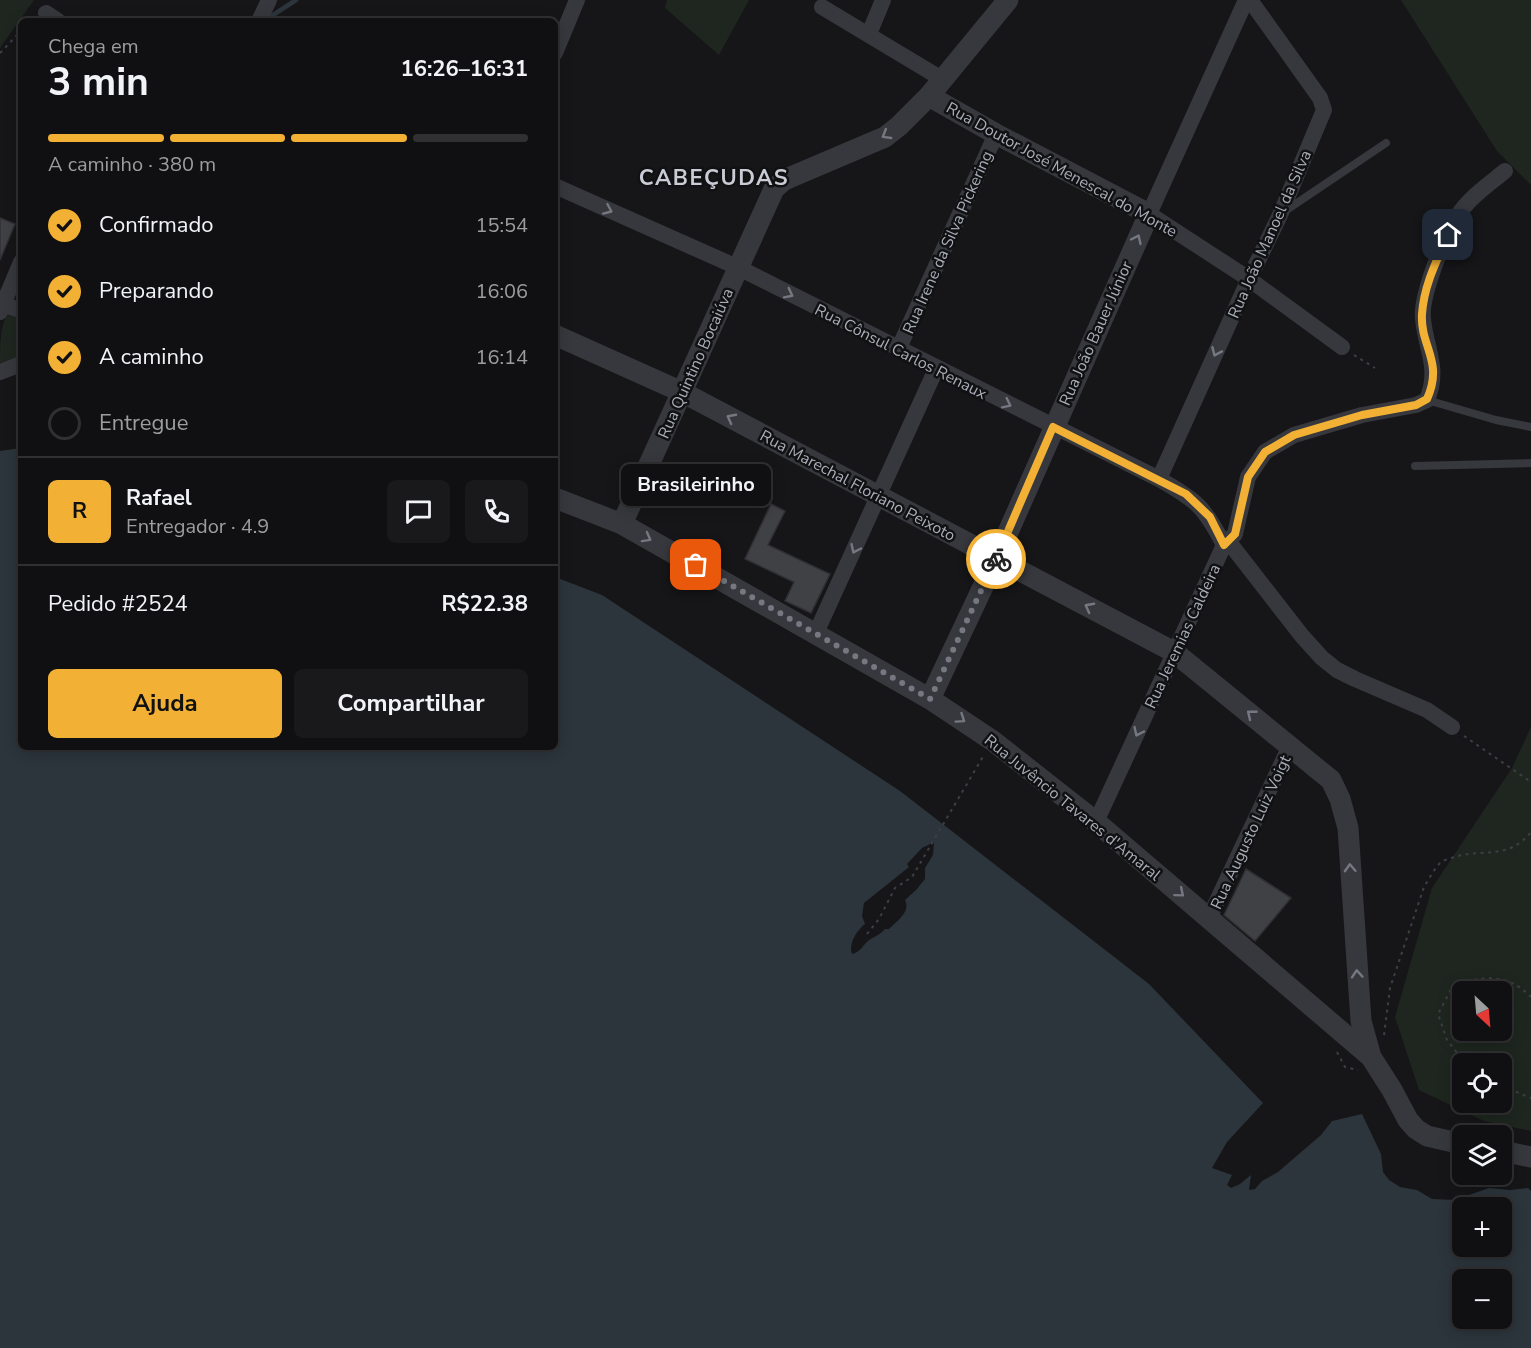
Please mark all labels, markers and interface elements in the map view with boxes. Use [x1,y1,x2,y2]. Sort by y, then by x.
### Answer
text: Chega em [48,33,139,60]
text: 16:26–16:31 [400,54,528,84]
text: 3 min [48,56,149,109]
street label: Rua Doutor José Menescal do Monte [942,97,1181,243]
one-way arrow [882,128,892,139]
street label: Rua Irene da Silva Pickering [898,147,998,338]
street label: Rua João Manoel da Silva [1223,147,1317,322]
text: A caminho · 380 m [48,151,216,178]
district label: CABEÇUDAS [639,163,789,193]
one-way arrow [602,202,613,214]
icon: check [48,209,81,242]
pin [1422,209,1473,260]
text: Confirmado [99,210,214,240]
text: 15:54 [475,212,528,239]
icon: home [1431,218,1464,251]
one-way arrow [1130,235,1142,246]
street label: Rua João Bauer Júnior [1054,257,1138,409]
icon: check [48,275,81,308]
text: Preparando [99,276,214,306]
text: 16:06 [475,278,528,305]
street label: Rua Quintino Bocaiúva [653,285,739,442]
one-way arrow [783,287,793,298]
street label: Rua Cônsul Carlos Renaux [811,299,991,405]
icon: check [48,341,81,374]
text: A caminho [99,342,204,372]
text: 16:14 [475,344,528,371]
one-way arrow [1211,346,1223,357]
one-way arrow [1000,396,1011,408]
text: Entregue [99,408,188,438]
one-way arrow [727,414,737,425]
street label: Rua Marechal Floriano Peixoto [756,425,959,547]
callout: Brasileirinho [621,463,771,505]
text: Brasileirinho [637,471,755,498]
button: chat [387,480,450,543]
button: phone [465,480,528,543]
text: Rafael [126,483,192,513]
text: R [72,496,87,526]
text: Entregador · 4.9 [126,513,269,540]
courier [966,529,1026,589]
one-way arrow [641,531,651,542]
pin [670,539,721,590]
one-way arrow [850,543,862,554]
icon: bike [980,543,1013,576]
icon: bag [679,548,712,581]
street label: Rua Jeremias Caldeira [1140,561,1226,712]
text: Pedido #2524 [48,589,188,619]
text: R$22.38 [441,589,528,619]
one-way arrow [1085,602,1096,614]
button: Ajuda [48,669,282,738]
button: Compartilhar [294,669,528,738]
one-way arrow [1247,710,1258,721]
one-way arrow [954,712,965,723]
one-way arrow [1133,725,1145,736]
street label: Rua Juvêncio Tavares d'Amaral [980,730,1165,886]
street label: Rua Augusto Luiz Voigt [1205,751,1297,913]
one-way arrow [1343,864,1356,873]
one-way arrow [1173,885,1184,896]
one-way arrow [1351,969,1364,978]
north arrow [1452,981,1512,1041]
map controls [1452,981,1512,1329]
button: locate [1452,1053,1512,1113]
button: layers [1452,1125,1512,1185]
button: + [1452,1197,1512,1257]
button: − [1452,1269,1512,1329]

